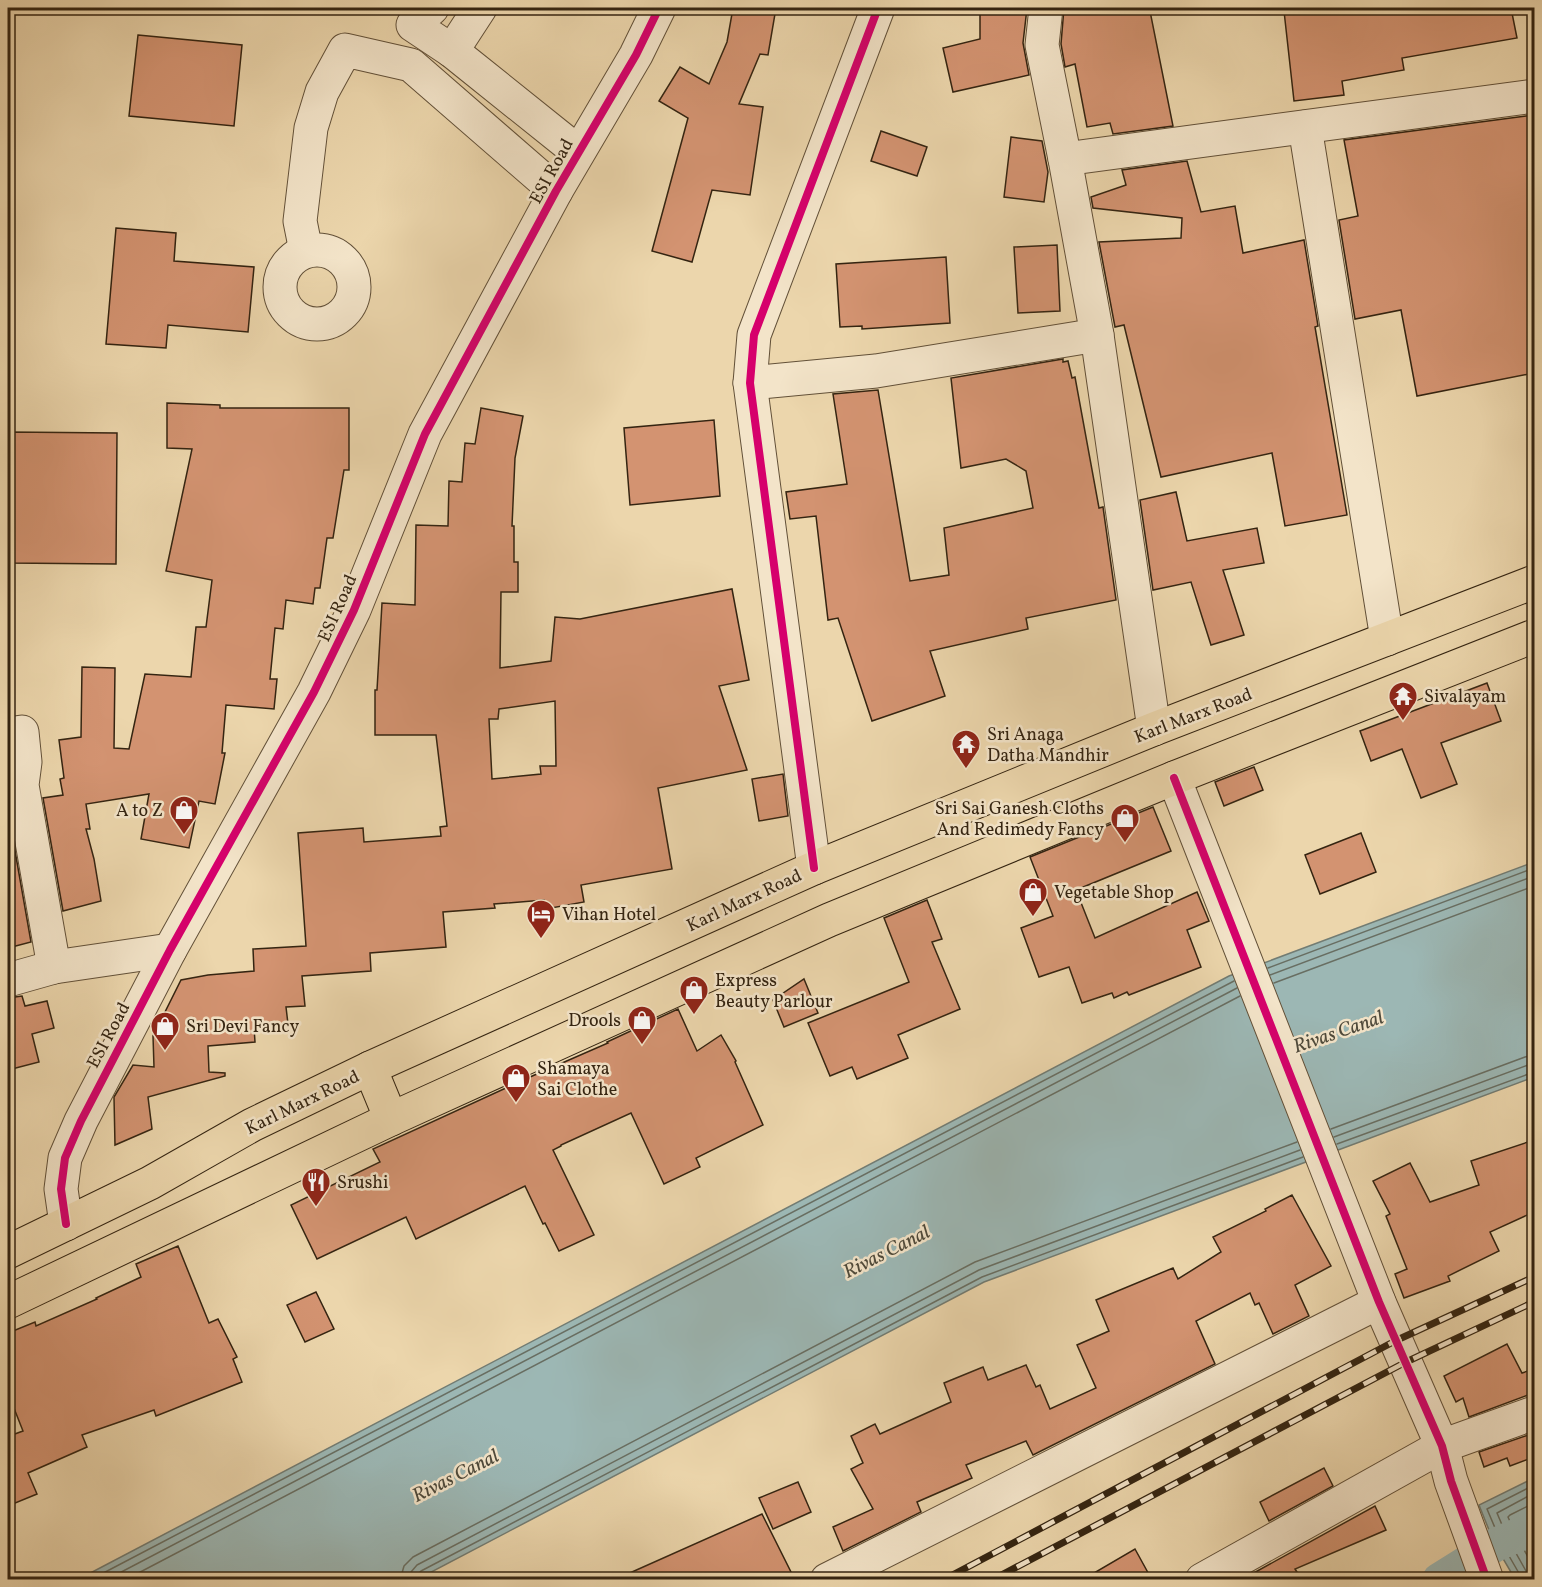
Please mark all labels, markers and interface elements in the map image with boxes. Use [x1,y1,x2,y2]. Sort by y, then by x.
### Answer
street label: ESI Road [524,134,581,209]
street label: ESI Road [312,571,364,646]
temple icon: Sivalayam [1387,680,1419,722]
street label: Karl Marx Road [1131,682,1256,750]
place label: Sivalayam [1424,685,1506,710]
place label: Sri Anaga Datha Mandhir [987,723,1109,769]
temple icon: Sri Anaga Datha Mandhir [950,728,982,770]
shop icon: A to Z [168,794,200,836]
place label: Sri Sai Ganesh Cloths And Redimedy Fancy [935,797,1104,843]
place label: A to Z [116,799,163,824]
shop icon: Sri Sai Ganesh Cloths And Redimedy Fancy [1109,802,1141,844]
street label: Karl Marx Road [683,864,806,939]
shop icon: Vegetable Shop [1017,876,1049,918]
place label: Vegetable Shop [1054,881,1174,906]
hotel icon: Vihan Hotel [525,898,557,940]
place label: Vihan Hotel [562,903,656,928]
place label: Express Beauty Parlour [715,969,833,1015]
shop icon: Express Beauty Parlour [678,974,710,1016]
street label: ESI Road [82,998,137,1073]
shop icon: Drools [626,1004,658,1046]
water label: Rivas Canal [1290,1004,1388,1061]
place label: Drools [568,1009,621,1034]
shop icon: Sri Devi Fancy [149,1010,181,1052]
place label: Sri Devi Fancy [186,1015,299,1040]
place label: Shamaya Sai Clothe [537,1057,617,1103]
shop icon: Shamaya Sai Clothe [500,1062,532,1104]
street label: Karl Marx Road [241,1065,364,1142]
restaurant icon: Srushi [300,1166,332,1208]
place label: Srushi [337,1171,388,1196]
water label: Rivas Canal [839,1219,935,1287]
water label: Rivas Canal [408,1443,504,1511]

